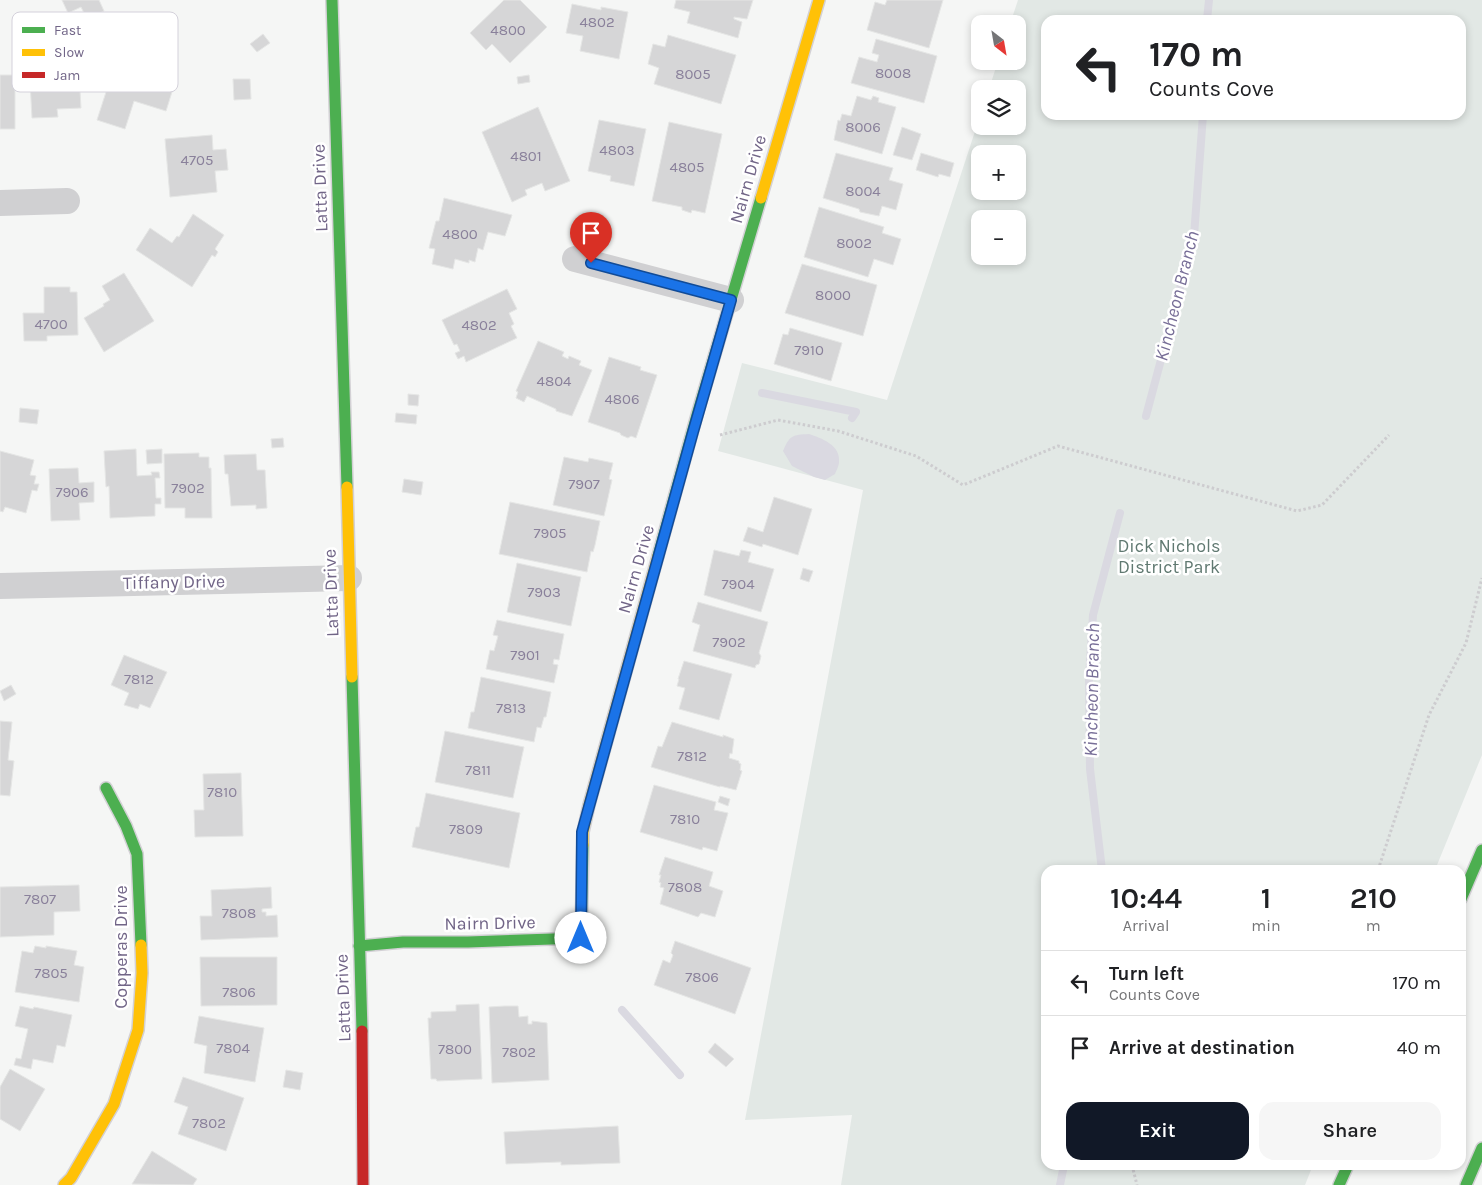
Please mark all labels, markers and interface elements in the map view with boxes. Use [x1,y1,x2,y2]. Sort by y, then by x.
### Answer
legend [12,12,178,92]
house number: 4802 [579,13,615,31]
north arrow [971,15,1026,70]
map controls [971,15,1026,265]
house number: 4800 [490,21,526,39]
text: Fast [54,22,81,39]
text: 170 m [1149,34,1243,75]
icon: left [1066,35,1131,100]
text: Slow [54,44,84,61]
house number: 8008 [875,64,911,82]
house number: 8005 [675,65,711,83]
text: Jam [54,67,80,84]
text: Counts Cove [1149,76,1274,102]
button: layers [971,80,1026,135]
house number: 8006 [845,118,881,136]
street label: Nairn Drive [725,132,771,226]
house number: 4803 [599,141,635,159]
street label: Latta Drive [307,144,333,232]
button: + [971,145,1026,200]
house number: 4801 [510,147,542,165]
house number: 4705 [181,151,213,169]
house number: 4805 [670,158,704,176]
house number: 8004 [845,182,881,200]
button: − [971,210,1026,265]
pin [570,212,612,263]
icon: arrive [577,219,605,247]
house number: 4800 [442,225,478,243]
water label: Kincheon Branch [1150,228,1204,364]
house number: 8002 [836,234,872,252]
house number: 8000 [815,286,851,304]
house number: 4700 [34,315,68,333]
house number: 4802 [461,316,497,334]
house number: 7910 [794,341,824,359]
house number: 4804 [537,372,572,390]
house number: 4806 [604,390,640,408]
house number: 7907 [568,475,600,493]
house number: 7902 [171,479,205,497]
house number: 7906 [55,483,89,501]
street label: Nairn Drive [613,522,659,616]
house number: 7905 [533,524,567,542]
park label: Dick Nichols District Park [1117,535,1221,578]
street label: Latta Drive [318,549,344,637]
street label: Tiffany Drive [123,570,225,594]
house number: 7904 [721,575,755,593]
house number: 7903 [527,583,561,601]
water label: Kincheon Branch [1080,623,1104,757]
house number: 7902 [712,633,746,651]
house number: 7901 [510,646,540,664]
house number: 7812 [124,670,154,688]
house number: 7813 [496,699,526,717]
house number: 7812 [677,747,707,765]
house number: 7811 [465,761,491,779]
house number: 7810 [207,783,237,801]
house number: 7810 [670,810,700,828]
house number: 7809 [449,820,483,838]
house number: 7808 [668,878,702,896]
text: 10:44 [1110,880,1182,916]
text: 1 [1261,880,1271,916]
text: 210 [1350,880,1397,916]
street label: Copperas Drive [110,885,132,1009]
house number: 7807 [24,890,56,908]
house number: 7808 [222,904,256,922]
street label: Nairn Drive [444,911,536,935]
position arrow [554,911,606,963]
text: Arrival [1123,916,1170,935]
text: min [1251,916,1281,935]
text: m [1366,916,1381,935]
street label: Latta Drive [330,954,356,1042]
text: Turn left [1109,963,1184,985]
house number: 7805 [34,964,68,982]
house number: 7806 [685,968,719,986]
icon: left [1066,969,1094,997]
text: 170 m [1392,972,1441,994]
house number: 7806 [222,983,256,1001]
text: Counts Cove [1109,985,1200,1004]
icon: arrive [1066,1034,1094,1062]
text: Arrive at destination [1109,1037,1295,1059]
text: 40 m [1397,1037,1441,1059]
house number: 7804 [216,1039,250,1057]
house number: 7800 [438,1040,472,1058]
house number: 7802 [502,1043,536,1061]
button: Exit [1066,1102,1249,1160]
button: Share [1259,1102,1441,1160]
house number: 7802 [192,1114,226,1132]

